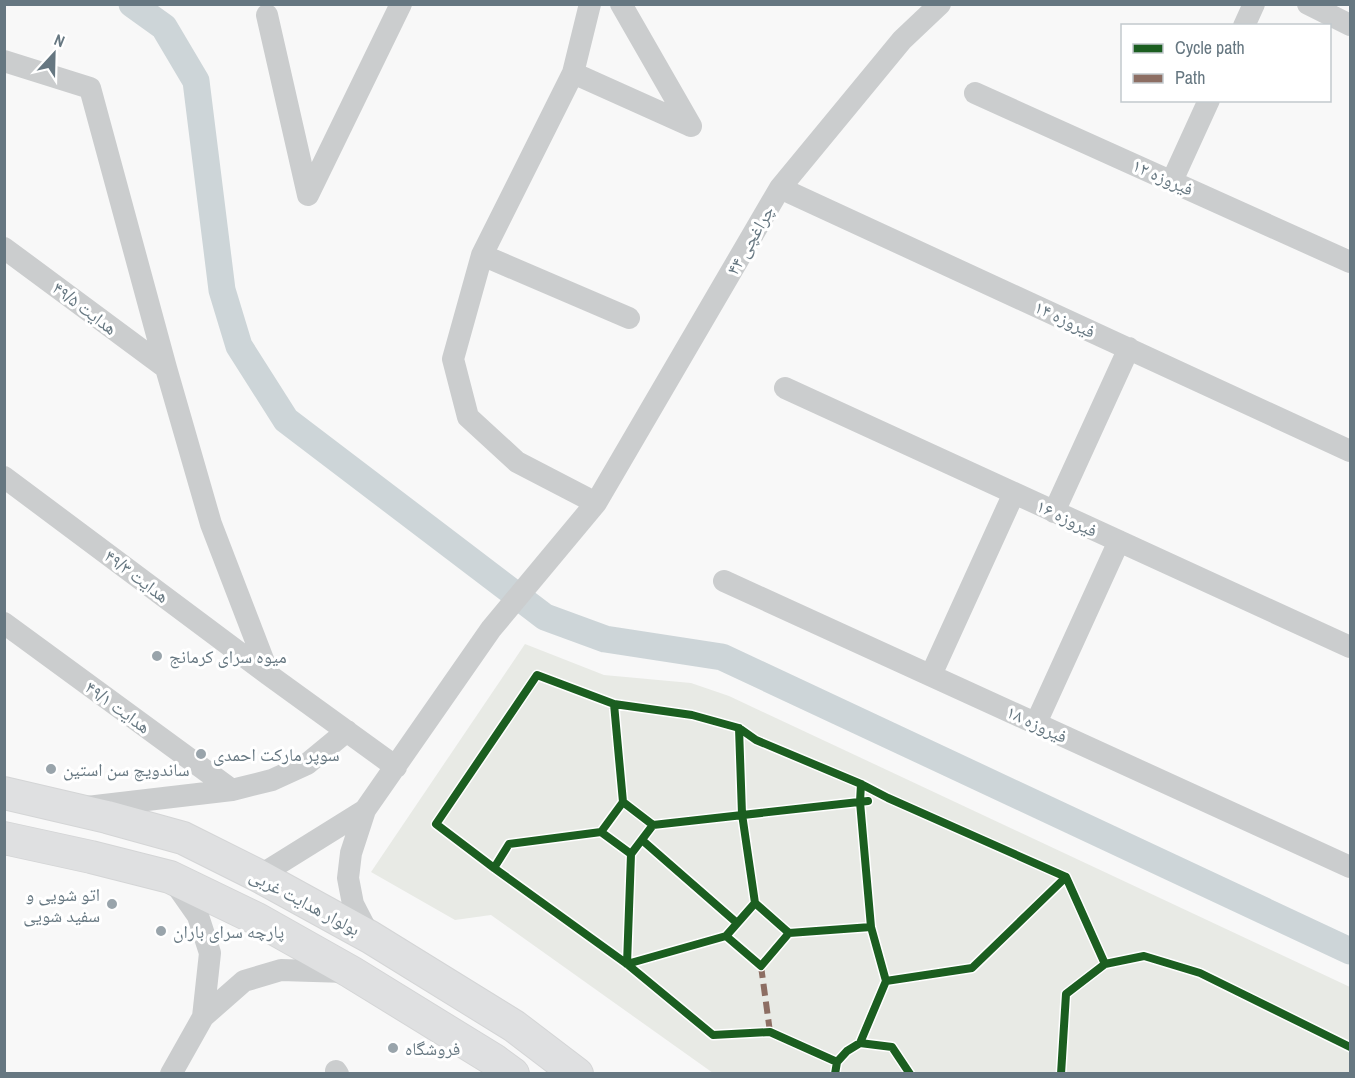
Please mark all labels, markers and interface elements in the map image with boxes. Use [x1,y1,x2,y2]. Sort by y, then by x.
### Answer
north arrow [24,24,84,84]
legend [1121,24,1331,102]
text: N [51,28,68,52]
text: Cycle path [1175,35,1245,60]
text: Path [1175,65,1205,90]
street label: فیروزه ۱۲ [1129,153,1197,201]
street label: چراغچی ۴۴ [720,201,780,279]
street label: هدایت ۴۹/۵ [47,275,123,341]
street label: فیروزه ۱۴ [1031,294,1099,344]
street label: فیروزه ۱۶ [1033,493,1101,543]
street label: هدایت ۴۹/۳ [99,543,175,609]
place label: میوه سرای کرمانج [169,644,287,669]
marker: میوه سرای کرمانج [150,649,164,663]
street label: هدایت ۴۹/۱ [80,675,156,739]
street label: فیروزه ۱۸ [1003,699,1071,749]
place label: سوپر مارکت احمدی [213,742,340,767]
marker: سوپر مارکت احمدی [194,747,208,761]
place label: ساندویچ سن استین [63,757,190,782]
marker: ساندویچ سن استین [44,762,58,776]
street label: بولوار هدایت غربی [245,862,365,942]
place label: اتو شویی و سفید شویی [23,882,100,928]
marker: اتو شویی و سفید شویی [105,897,119,911]
place label: پارچه سرای باران [173,919,284,944]
marker: پارچه سرای باران [154,924,168,938]
place label: فروشگاه [405,1036,460,1061]
marker: فروشگاه [386,1041,400,1055]

